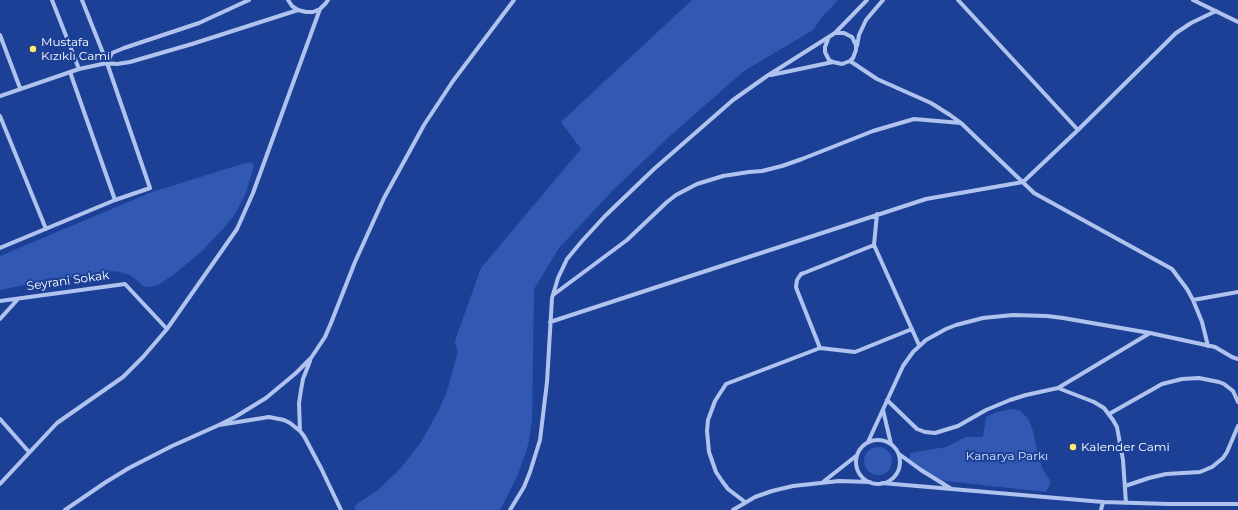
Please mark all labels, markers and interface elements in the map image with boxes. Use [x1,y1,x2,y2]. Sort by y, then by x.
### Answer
place label: Mustafa Kızıklı Cami [41,35,110,63]
marker: Mustafa Kızıklı Cami [28,44,38,54]
street label: Seyrani Sokak [26,268,110,294]
place label: Kalender Cami [1081,440,1170,454]
marker: Kalender Cami [1068,442,1078,452]
park label: Kanarya Parkı [966,449,1048,463]

